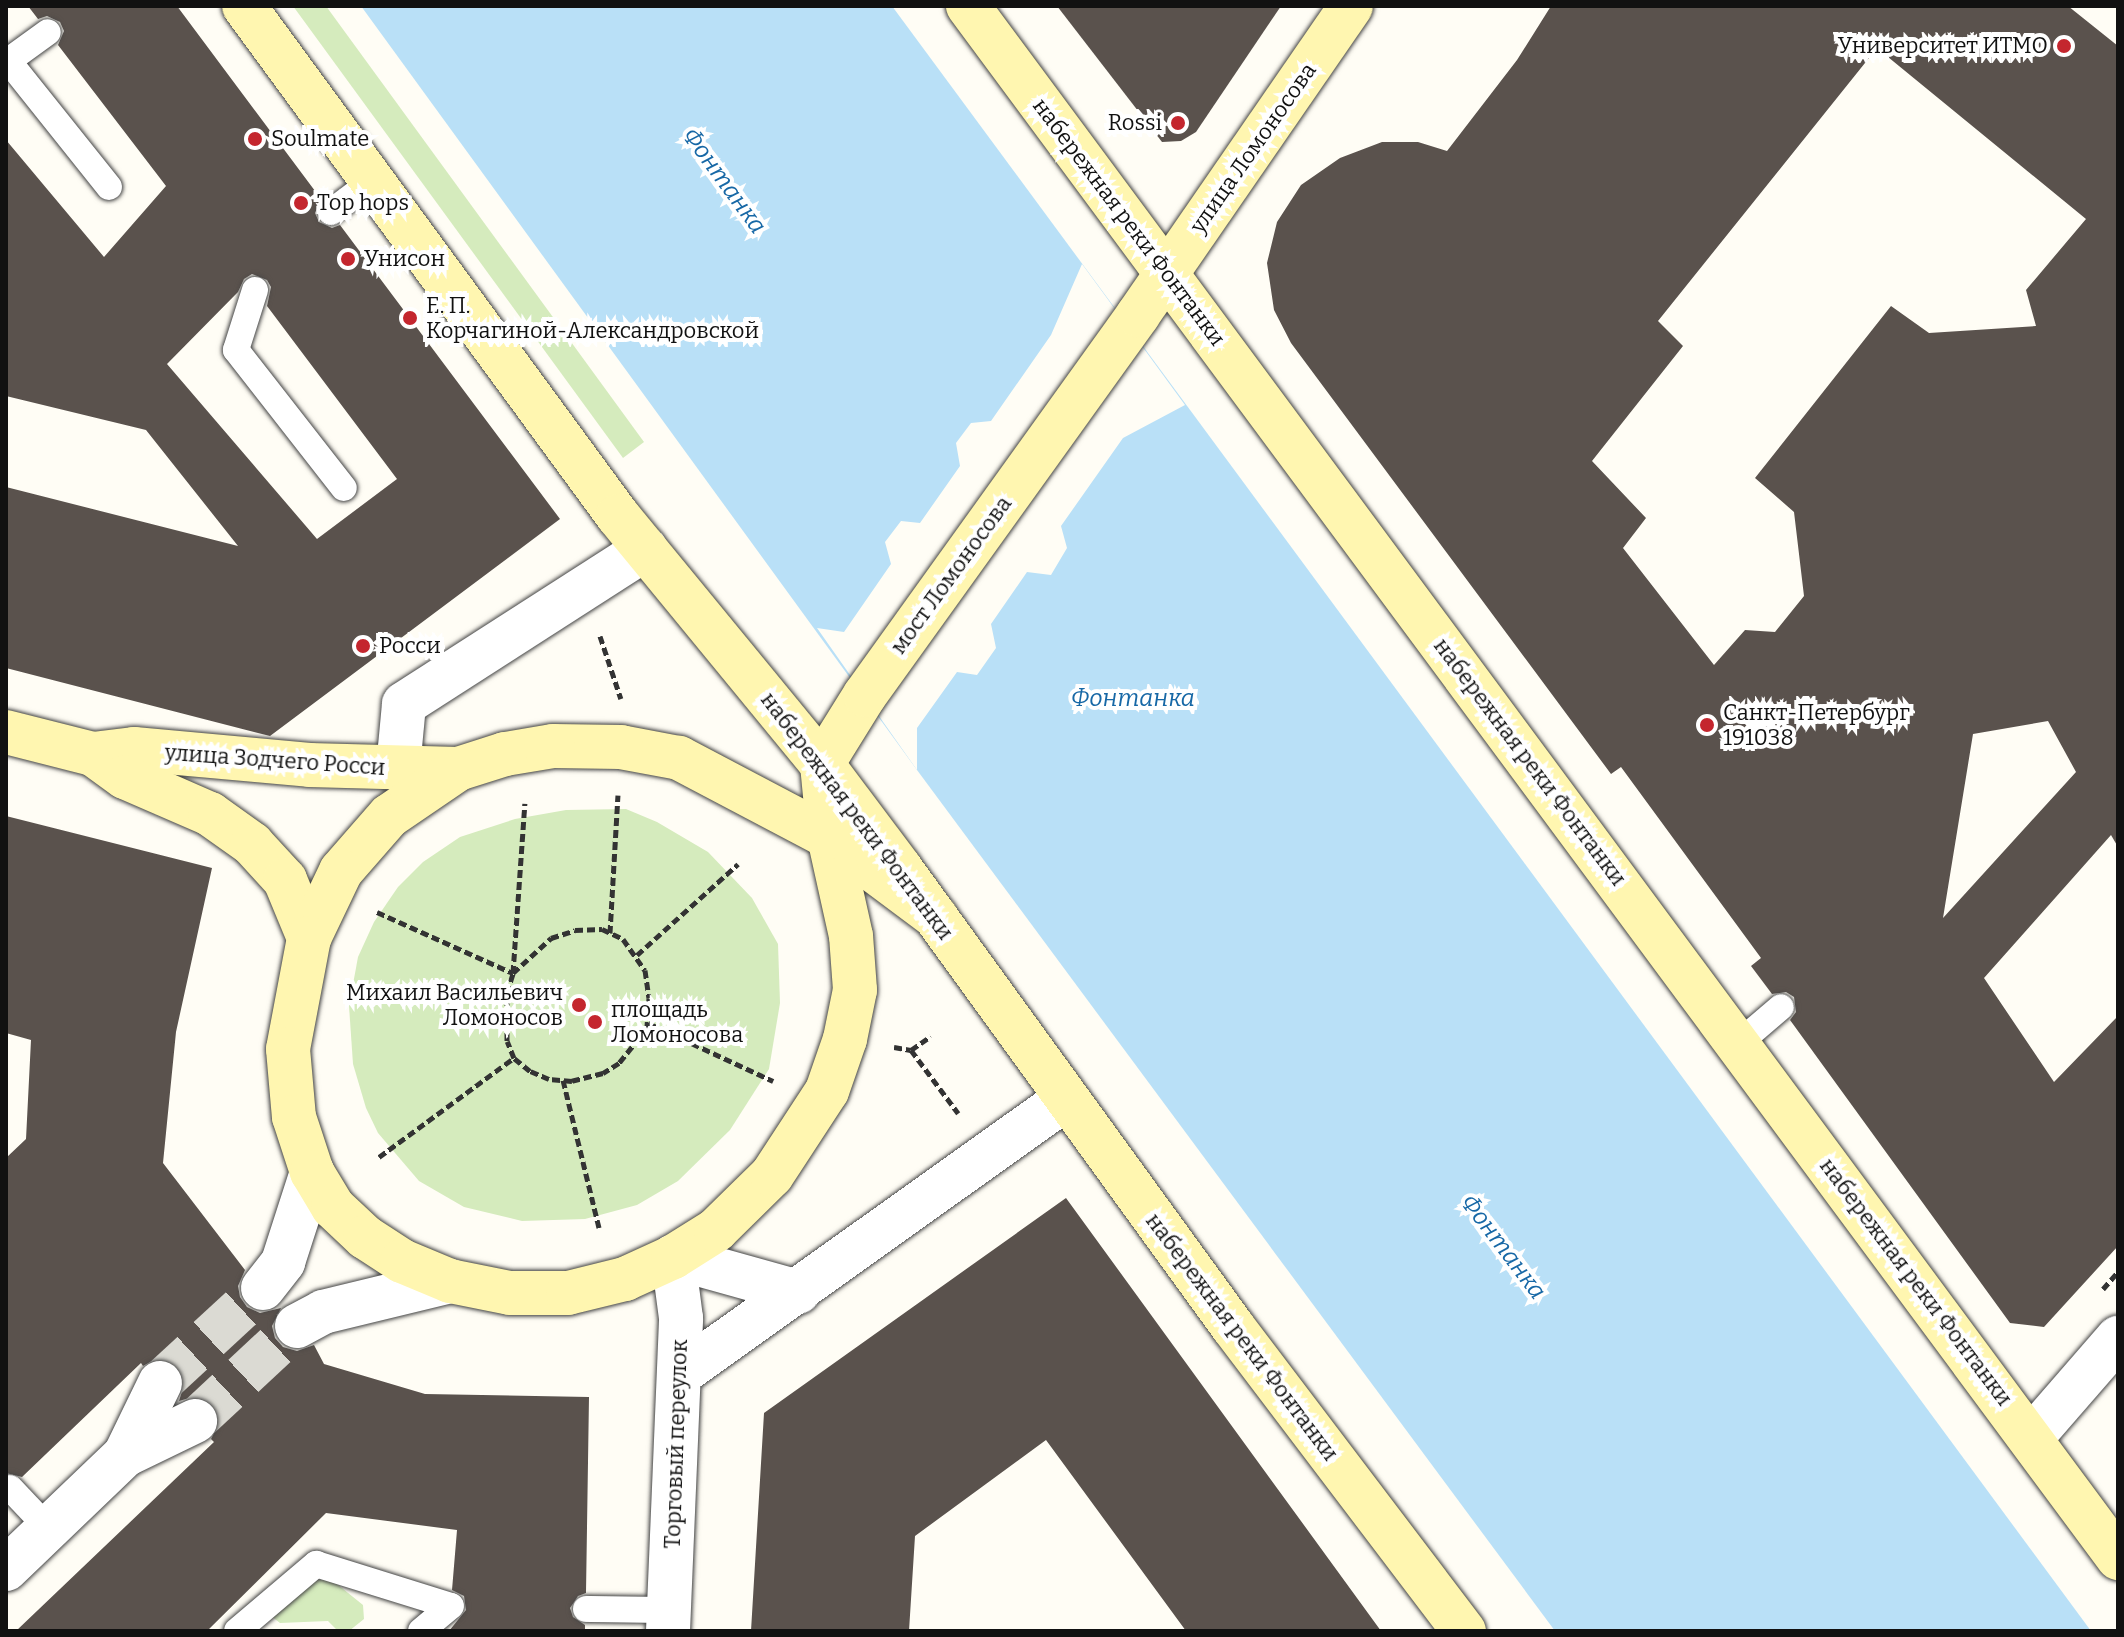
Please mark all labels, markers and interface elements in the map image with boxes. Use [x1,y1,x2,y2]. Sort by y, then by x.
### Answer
place label: Университет ИТМО [1838,33,2048,59]
marker: Университет ИТМО [2055,37,2073,55]
street label: улица Ломоносова [1184,58,1322,238]
street label: набережная реки Фонтанки [1027,93,1231,351]
place label: Rossi [1108,110,1162,136]
marker: Rossi [1169,114,1187,132]
water label: Фонтанка [676,122,772,240]
place label: Soulmate [271,126,369,152]
marker: Soulmate [246,130,264,148]
place label: Top hops [317,190,409,216]
marker: Top hops [292,194,310,212]
place label: Унисон [364,246,445,272]
marker: Унисон [339,250,357,268]
place label: Е. П. Корчагиной-Александровской [426,292,759,344]
marker: Е. П. Корчагиной-Александровской [401,309,419,327]
street label: мост Ломоносова [885,491,1017,659]
place label: Росси [379,633,441,659]
street label: набережная реки Фонтанки [1428,633,1632,891]
marker: Росси [354,637,372,655]
water label: Фонтанка [1071,685,1195,713]
street label: набережная реки Фонтанки [755,687,959,945]
place label: Санкт-Петербург 191038 [1723,699,1910,750]
marker: Санкт-Петербург 191038 [1698,716,1716,734]
street label: улица Зодчего Росси [164,739,386,781]
place label: Михаил Васильевич Ломоносов [346,979,563,1030]
marker: Михаил Васильевич Ломоносов [570,996,588,1014]
place label: площадь Ломоносова [611,996,743,1048]
marker: площадь Ломоносова [586,1013,604,1031]
street label: набережная реки Фонтанки [1814,1153,2018,1411]
water label: Фонтанка [1454,1189,1552,1305]
street label: набережная реки Фонтанки [1140,1208,1344,1466]
street label: Торговый переулок [659,1339,693,1549]

